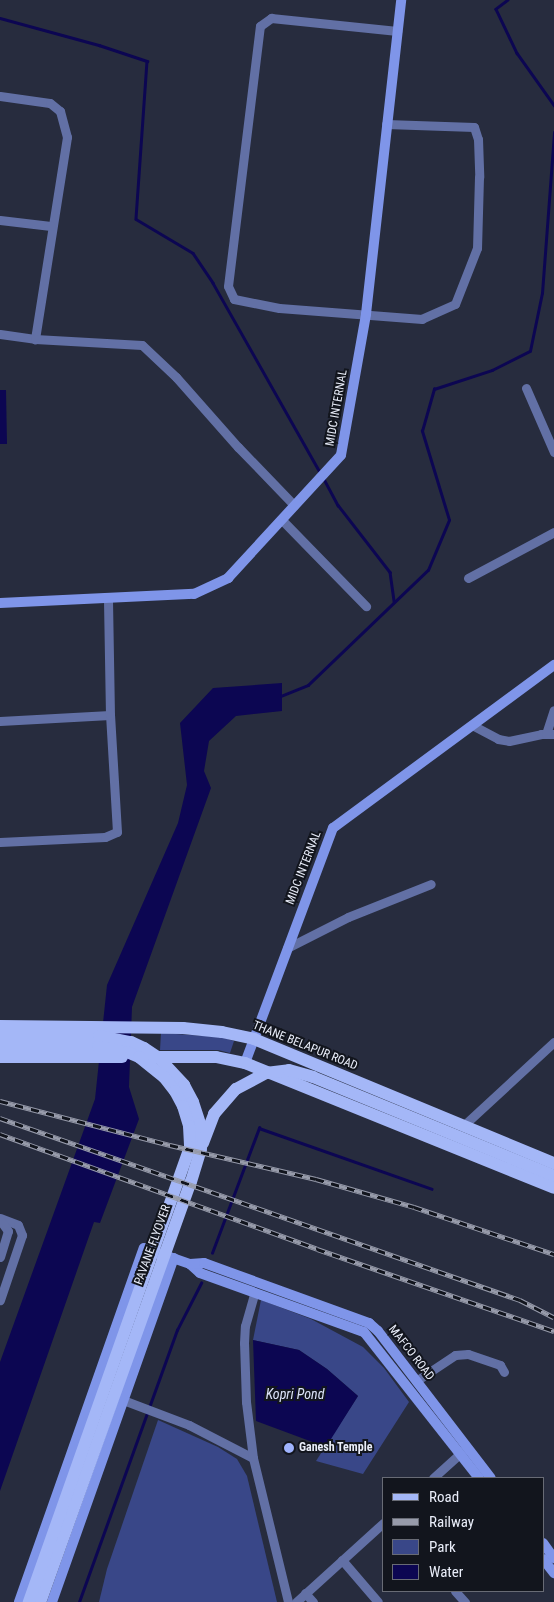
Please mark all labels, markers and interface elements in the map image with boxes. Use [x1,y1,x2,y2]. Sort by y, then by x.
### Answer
street label: MIDC INTERNAL [323,369,351,447]
street label: MIDC INTERNAL [283,829,325,907]
street label: THANE BELAPUR ROAD [250,1018,360,1074]
street label: PAVANE FLYOVER [132,1203,174,1287]
street label: MAFCO ROAD [385,1323,437,1383]
water label: Kopri Pond [266,1386,324,1402]
place label: Ganesh Temple [299,1441,373,1455]
marker: Ganesh Temple [283,1442,295,1454]
legend [382,1477,544,1592]
text: Road [429,1488,459,1506]
text: Railway [429,1513,474,1531]
text: Park [429,1538,456,1556]
text: Water [429,1563,463,1581]

